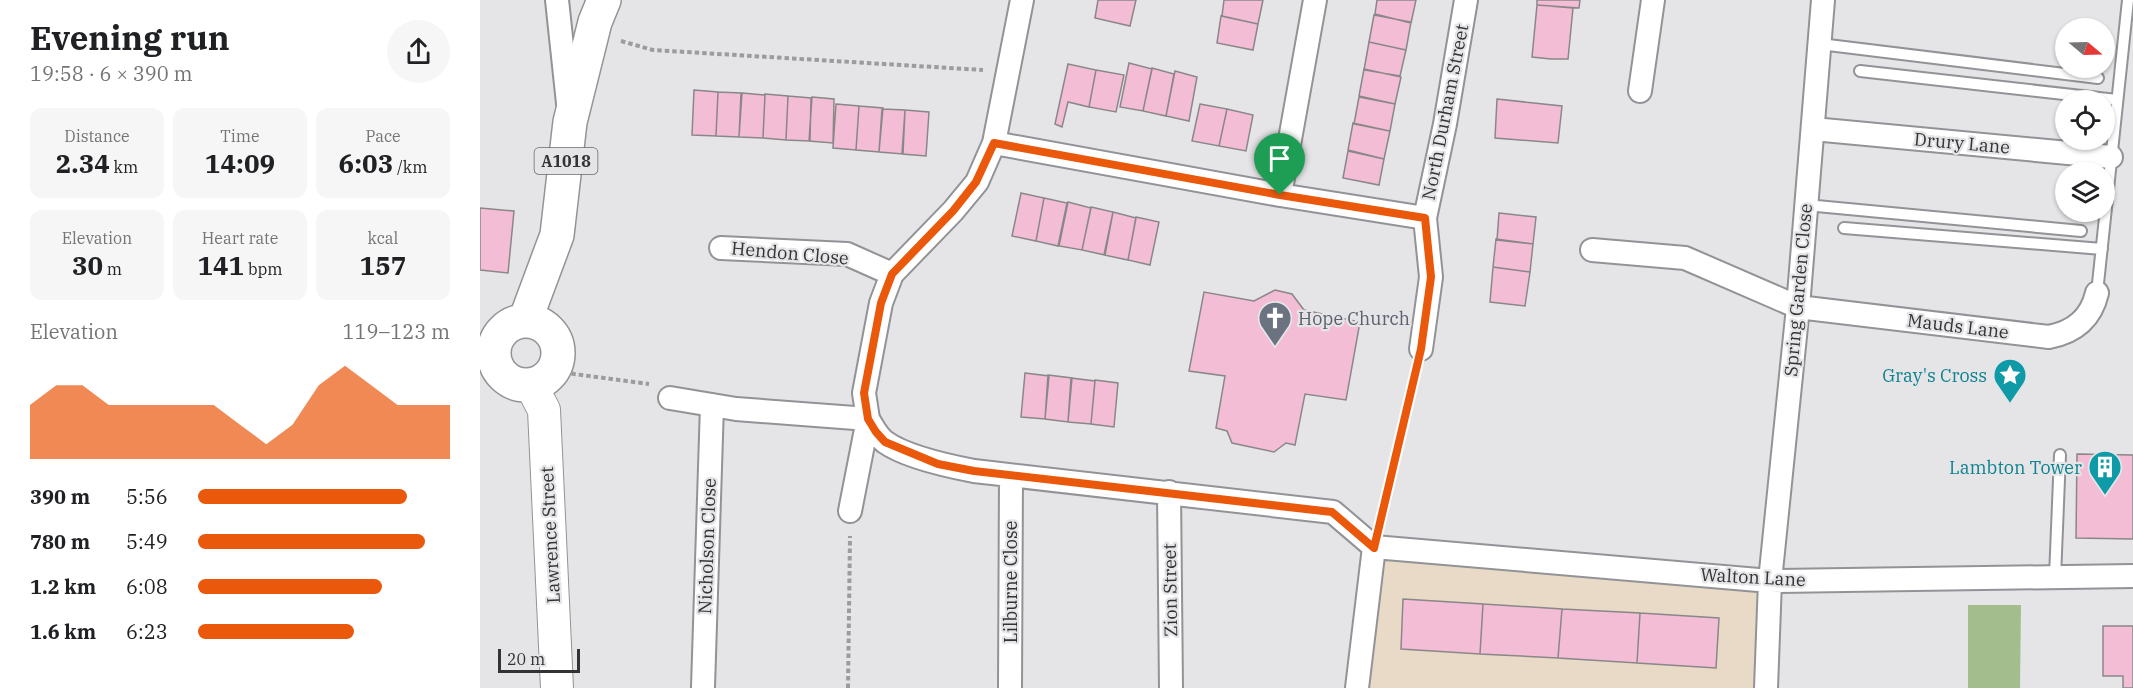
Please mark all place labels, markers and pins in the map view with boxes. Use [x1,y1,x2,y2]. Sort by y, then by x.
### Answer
pin [1254,133,1305,195]
church icon: Hope Church [1257,300,1293,347]
place label: Hope Church [1298,307,1410,330]
place icon: Gray's Cross [1992,357,2028,404]
place label: Gray's Cross [1882,364,1987,387]
building icon: Lambton Tower [2087,449,2123,496]
place label: Lambton Tower [1949,456,2082,479]

